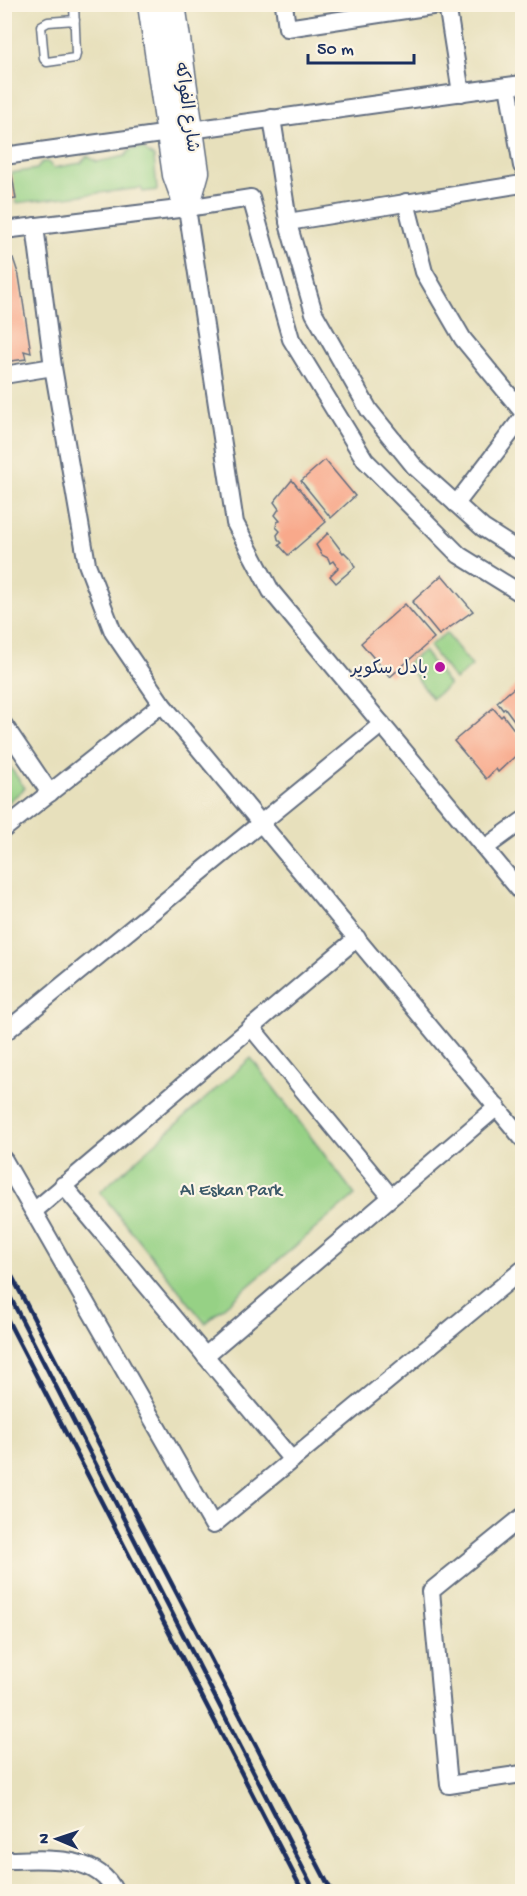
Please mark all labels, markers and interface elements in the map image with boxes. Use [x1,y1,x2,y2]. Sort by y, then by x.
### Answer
scale bar [308,27,414,65]
text: 50 m [317,40,354,61]
street label: شارع الفواكه [169,61,202,154]
place label: بادل سكوير [349,659,428,680]
marker: بادل سكوير [433,660,447,674]
park label: Al Eskan Park [180,1181,284,1202]
north arrow [27,1809,87,1869]
text: N [36,1832,55,1844]

